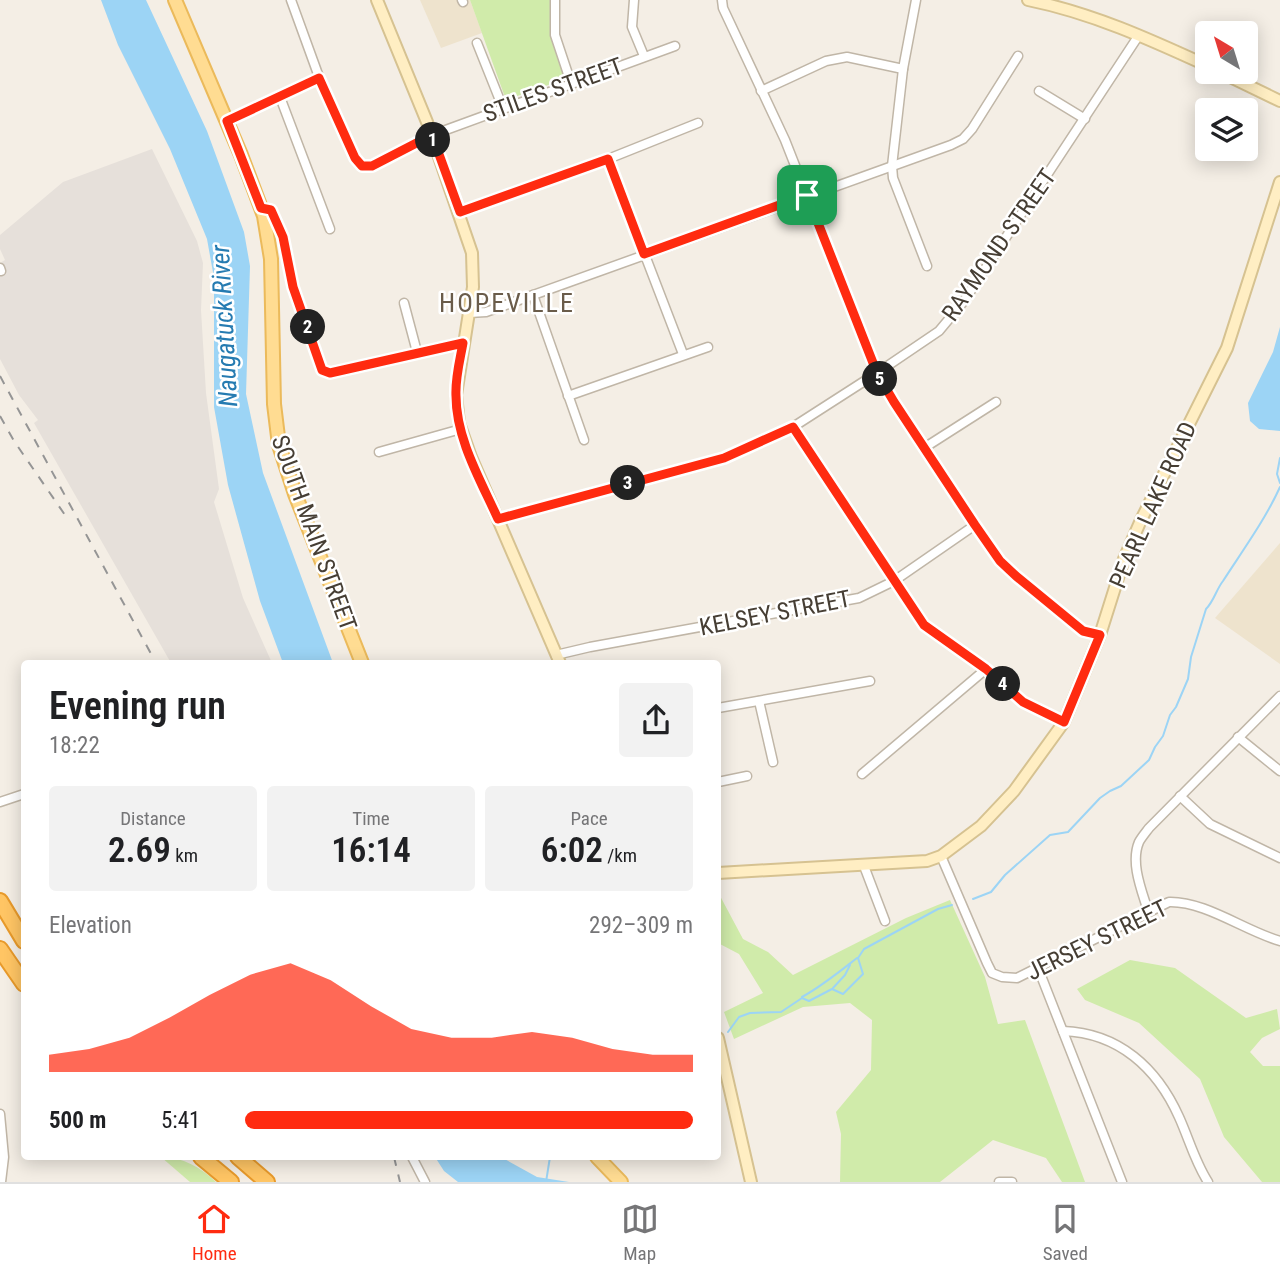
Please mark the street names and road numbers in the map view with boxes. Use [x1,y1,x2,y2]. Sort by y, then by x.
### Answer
street label: STILES STREET [479,52,627,128]
street label: RAYMOND STREET [936,164,1062,326]
street label: PEARL LAKE ROAD [1104,417,1202,593]
street label: SOUTH MAIN STREET [266,431,362,635]
street label: KELSEY STREET [697,585,853,641]
street label: JERSEY STREET [1022,894,1172,986]

